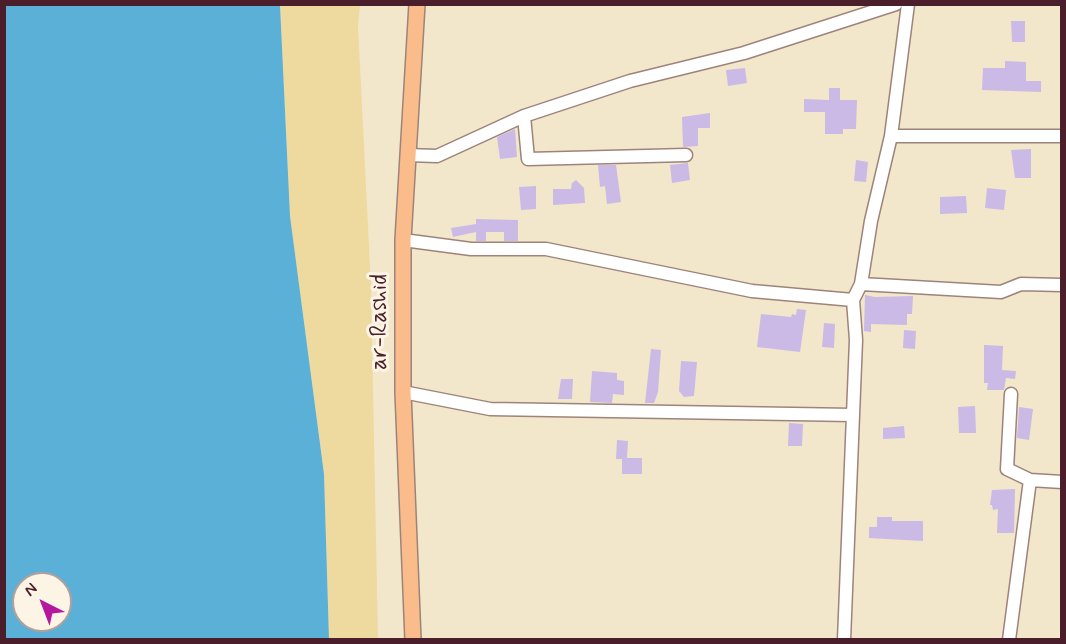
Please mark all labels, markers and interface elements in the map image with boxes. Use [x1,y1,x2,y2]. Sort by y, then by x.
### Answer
street label: ar-Rashid [367,274,395,370]
north arrow [12,572,72,632]
text: N [20,578,42,601]

